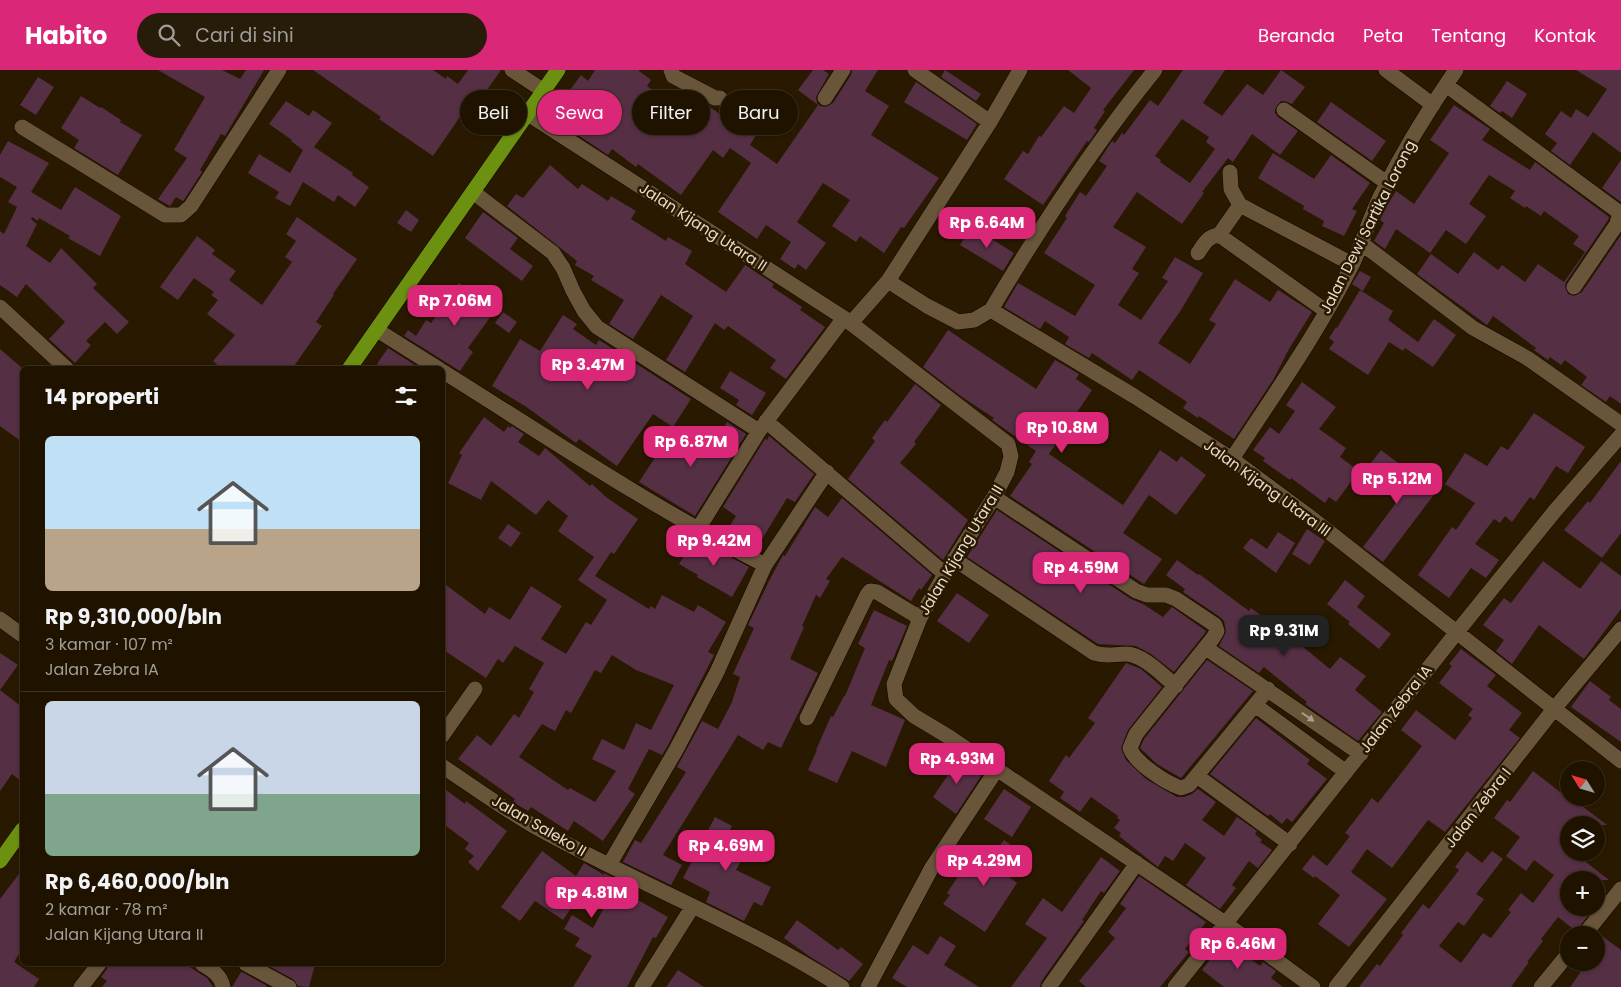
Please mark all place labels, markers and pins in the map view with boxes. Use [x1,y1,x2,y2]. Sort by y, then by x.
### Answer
pin: Rp 6.64M [935,206,1039,249]
pin: Rp 7.06M [403,284,507,327]
pin: Rp 3.47M [536,348,640,391]
pin: Rp 10.8M [1010,412,1114,454]
pin: Rp 6.87M [639,426,743,468]
pin: Rp 5.12M [1345,462,1449,505]
pin: Rp 9.42M [662,524,766,567]
pin: Rp 4.59M [1029,552,1133,594]
pin: Rp 9.31M [1232,614,1336,657]
pin: Rp 4.93M [905,742,1009,785]
pin: Rp 4.69M [674,830,778,872]
pin: Rp 4.29M [932,844,1036,887]
pin: Rp 4.81M [540,876,644,919]
pin: Rp 6.46M [1186,928,1290,970]

